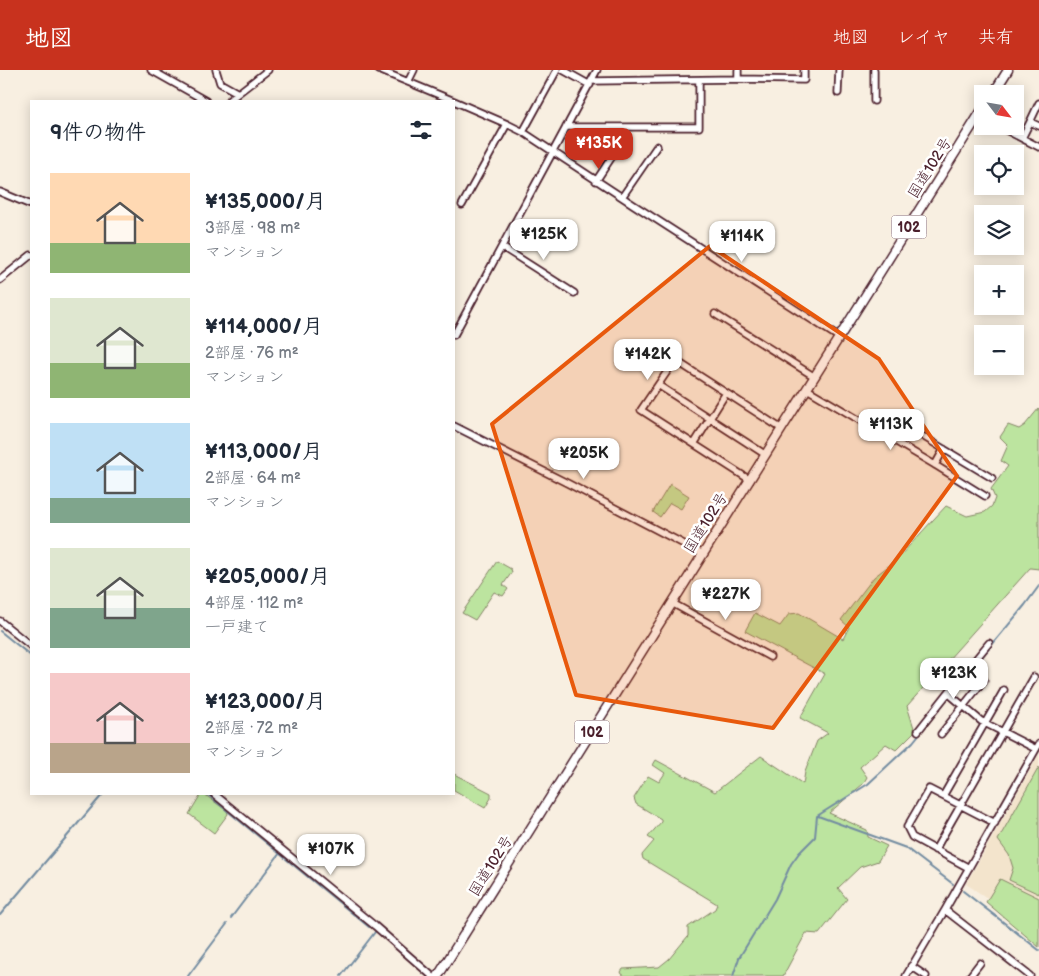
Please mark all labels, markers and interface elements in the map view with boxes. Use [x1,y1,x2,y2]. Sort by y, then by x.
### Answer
text: 地図 [25,24,73,53]
text: 地図 [833,27,869,48]
text: レイヤ [897,27,950,48]
text: 共有 [978,27,1014,48]
north arrow [974,85,1024,135]
map controls [974,85,1024,375]
icon: filters [407,116,435,144]
text: 9件の物件 [50,120,146,145]
pin: ¥135K [564,128,634,170]
text: ¥135K [576,134,622,153]
street label: 国道102号 [904,134,956,202]
button: locate [974,145,1024,195]
text: ¥135,000/月 [205,189,326,214]
icon: home [90,193,150,253]
button: layers [974,205,1024,255]
road number: 102 [892,216,926,238]
pin: ¥125K [509,218,579,261]
text: 3部屋 · 98 m² [205,219,300,238]
pin: ¥114K [707,220,777,263]
text: ¥125K [521,225,567,244]
text: ¥114K [720,227,764,246]
text: マンション [205,243,284,262]
button: + [974,265,1024,315]
text: ¥114,000/月 [205,314,323,339]
icon: home [90,318,150,378]
button: − [974,325,1024,375]
pin: ¥142K [613,338,683,381]
text: 2部屋 · 76 m² [205,344,299,363]
text: ¥142K [625,345,671,364]
text: マンション [205,368,284,387]
pin: ¥113K [856,408,926,451]
text: ¥113K [869,415,913,434]
pin: ¥205K [549,438,619,480]
text: ¥113,000/月 [205,439,323,464]
icon: home [90,443,150,503]
text: ¥205K [559,444,609,463]
text: 2部屋 · 64 m² [205,469,301,488]
street label: 国道102号 [680,489,732,557]
text: マンション [205,493,284,512]
text: ¥205,000/月 [205,564,330,589]
icon: home [90,568,150,628]
pin: ¥227K [691,578,761,621]
text: ¥227K [702,585,750,604]
text: 4部屋 · 112 m² [205,594,303,613]
text: 一戸建て [205,618,269,637]
pin: ¥123K [919,658,989,700]
text: ¥123K [931,664,977,683]
text: ¥123,000/月 [205,689,326,714]
icon: home [90,693,150,753]
text: 2部屋 · 72 m² [205,719,298,738]
road number: 102 [574,720,610,744]
text: マンション [205,743,284,762]
street label: 国道102号 [465,832,517,900]
pin: ¥107K [296,834,366,876]
text: ¥107K [308,840,354,859]

